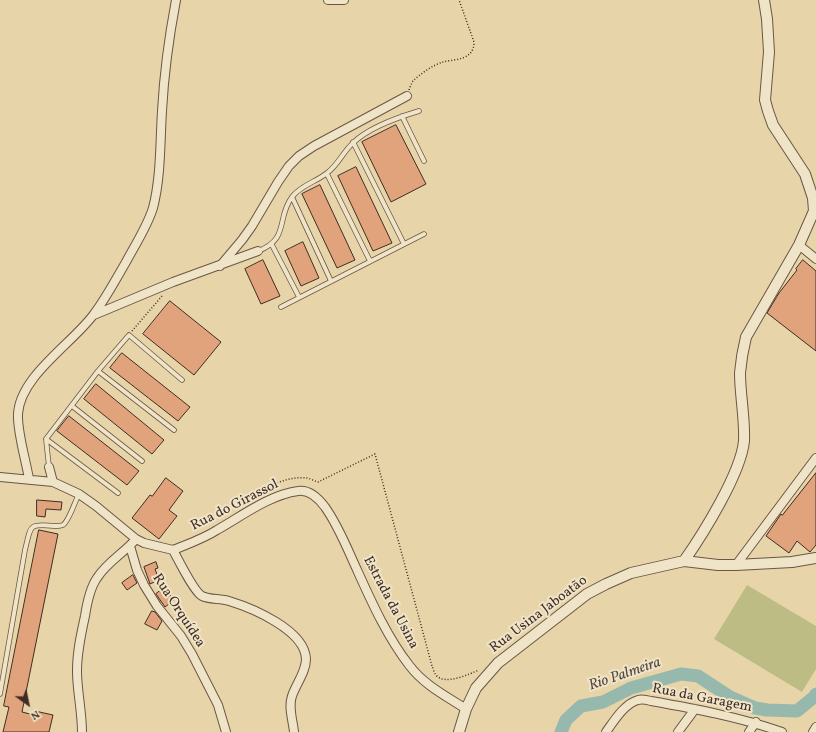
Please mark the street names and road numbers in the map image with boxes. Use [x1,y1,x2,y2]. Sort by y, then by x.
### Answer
street label: Rua do Girassol [188,477,282,535]
street label: Estrada da Usina [359,554,421,652]
street label: Rua Orquídea [148,571,208,651]
street label: Rua Usina Jaboatão [487,573,591,657]
street label: Rua da Garagem [651,681,753,717]

